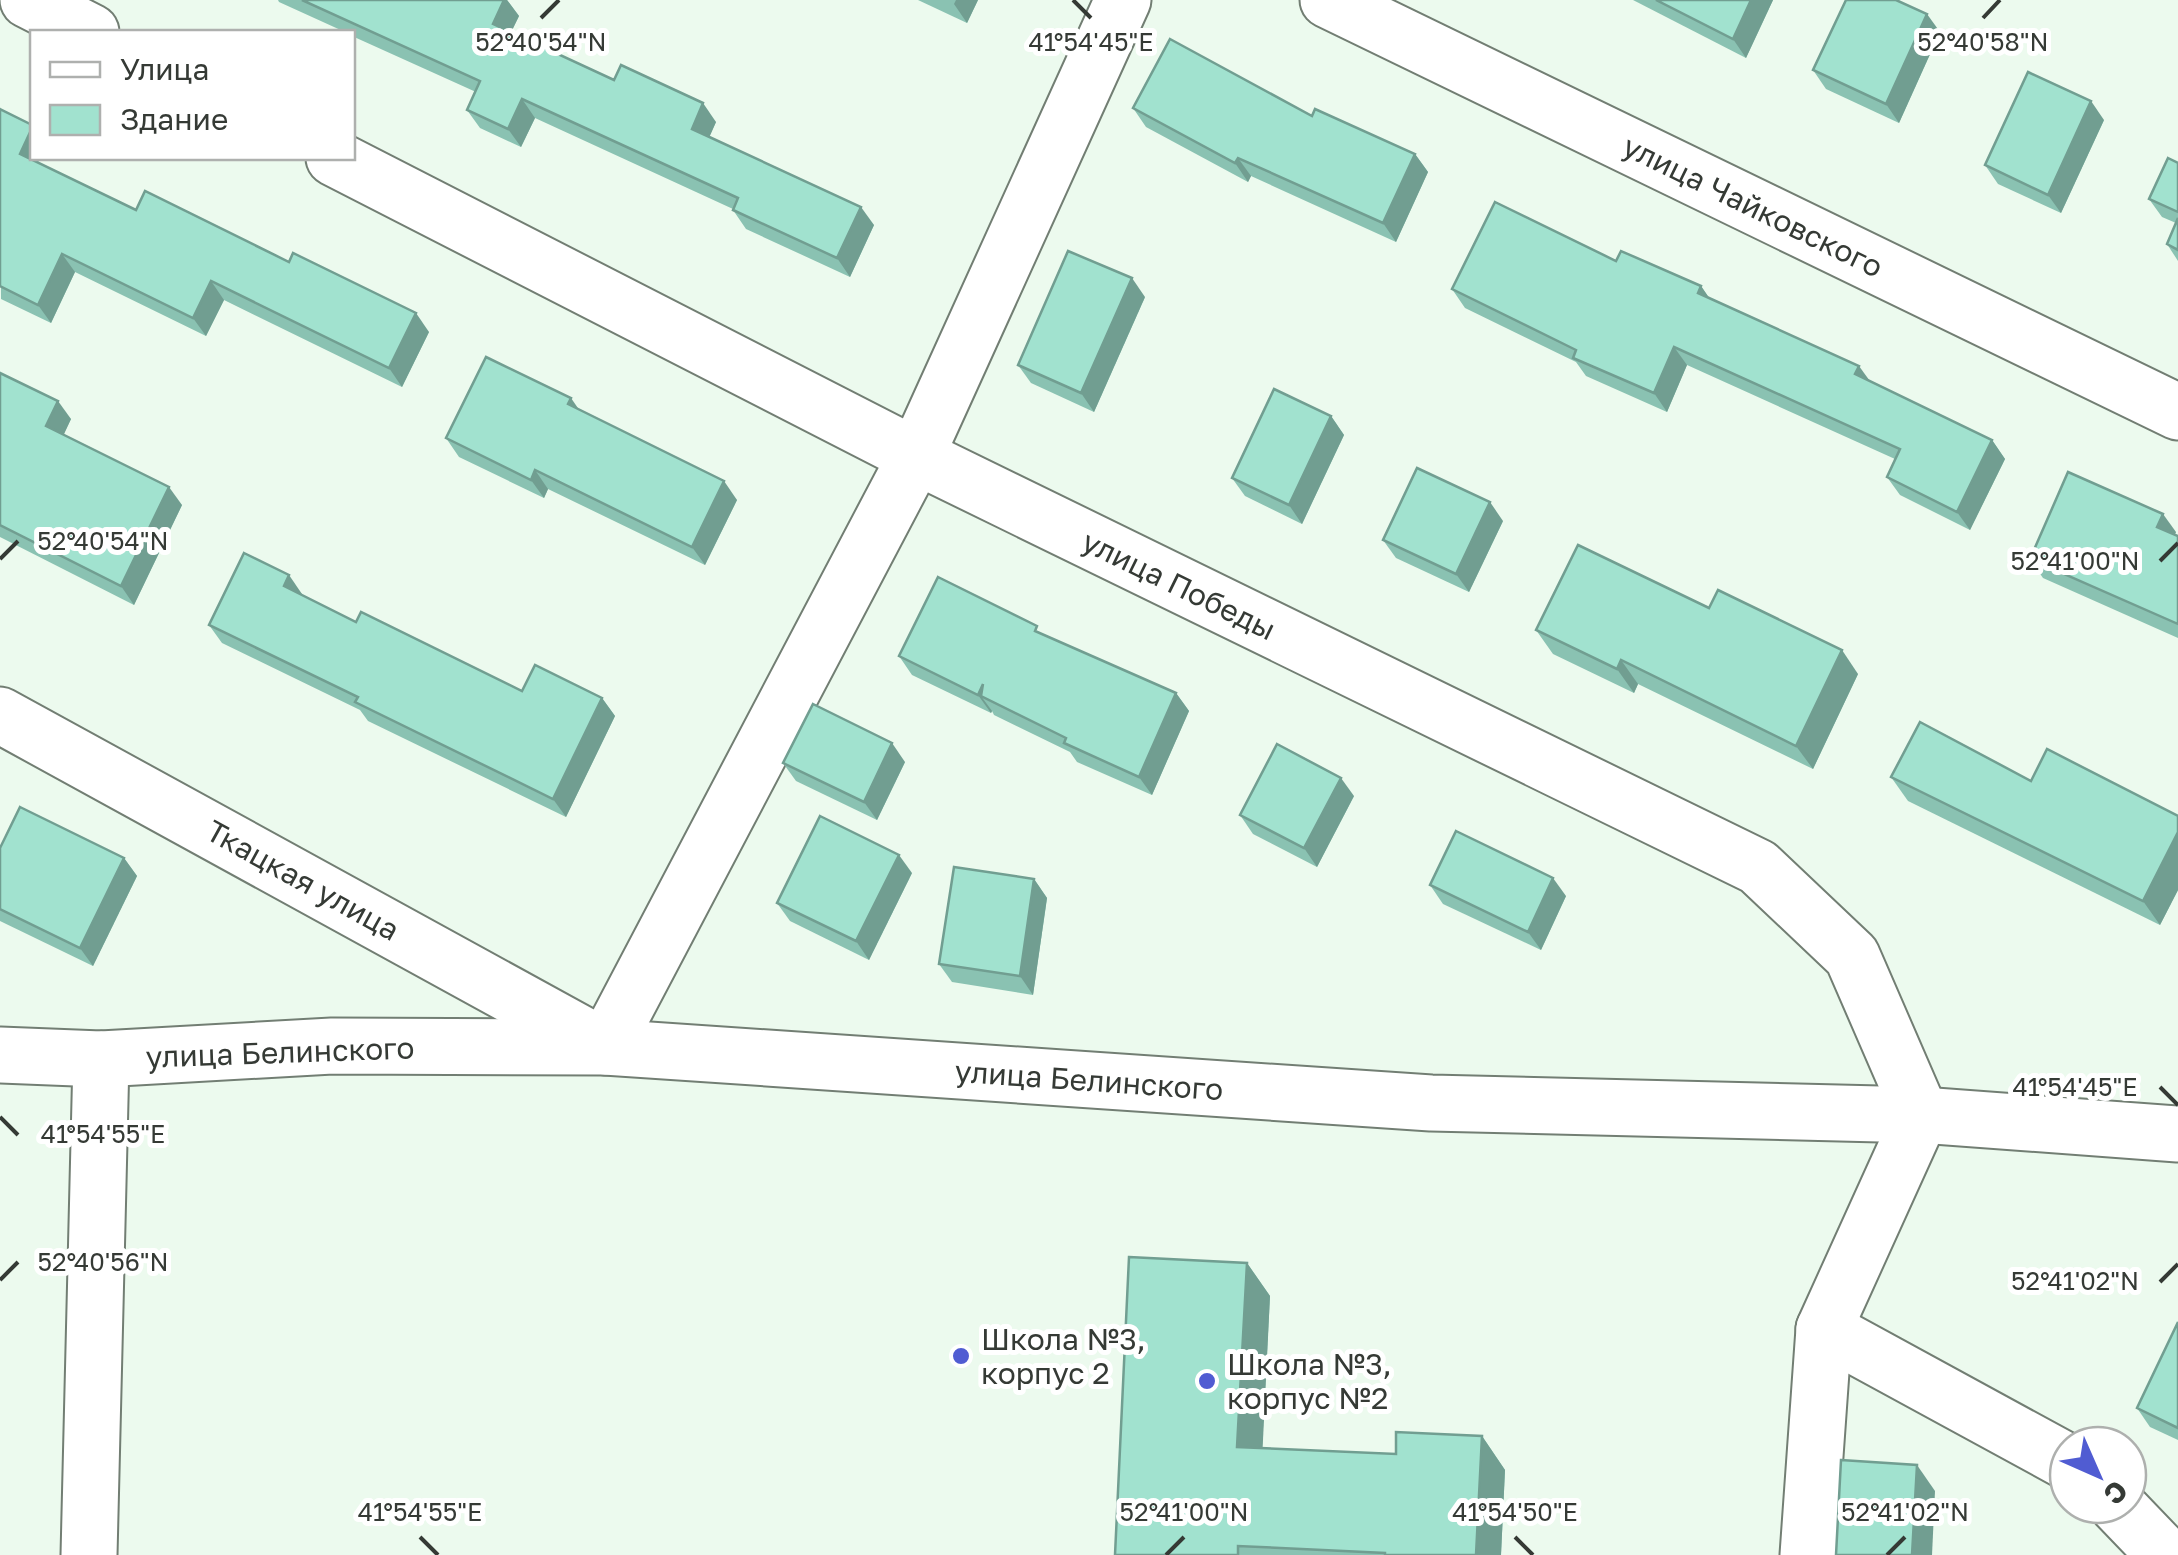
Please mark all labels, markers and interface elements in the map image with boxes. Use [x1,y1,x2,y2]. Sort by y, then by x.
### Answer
text: 52°40'54"N [475,26,607,57]
text: 41°54'45"E [1028,26,1154,57]
text: 52°40'58"N [1917,26,2049,57]
legend [30,30,355,160]
text: Улица [120,51,209,87]
text: Здание [120,101,228,137]
street label: улица Чайковского [1617,127,1889,285]
street label: улица Победы [1076,523,1282,647]
text: 52°40'54"N [37,525,169,556]
text: 52°41'00"N [2010,545,2140,576]
street label: Ткацкая улица [200,812,406,948]
street label: улица Белинского [145,1029,415,1075]
street label: улица Белинского [954,1053,1224,1107]
text: 41°54'45"E [2012,1071,2138,1102]
text: 41°54'55"E [41,1118,165,1149]
text: 52°40'56"N [37,1246,169,1277]
text: 52°41'02"N [2011,1265,2139,1296]
place label: Школа №3, корпус 2 [981,1321,1146,1391]
marker: Школа №3, корпус 2 [950,1345,972,1367]
place label: Школа №3, корпус №2 [1227,1346,1392,1416]
marker: Школа №3, корпус №2 [1196,1370,1218,1392]
north arrow [2048,1425,2148,1525]
text: С [2097,1474,2135,1512]
text: 41°54'55"E [358,1496,482,1527]
text: 52°41'00"N [1119,1496,1249,1527]
text: 41°54'50"E [1452,1496,1578,1527]
text: 52°41'02"N [1841,1496,1969,1527]

